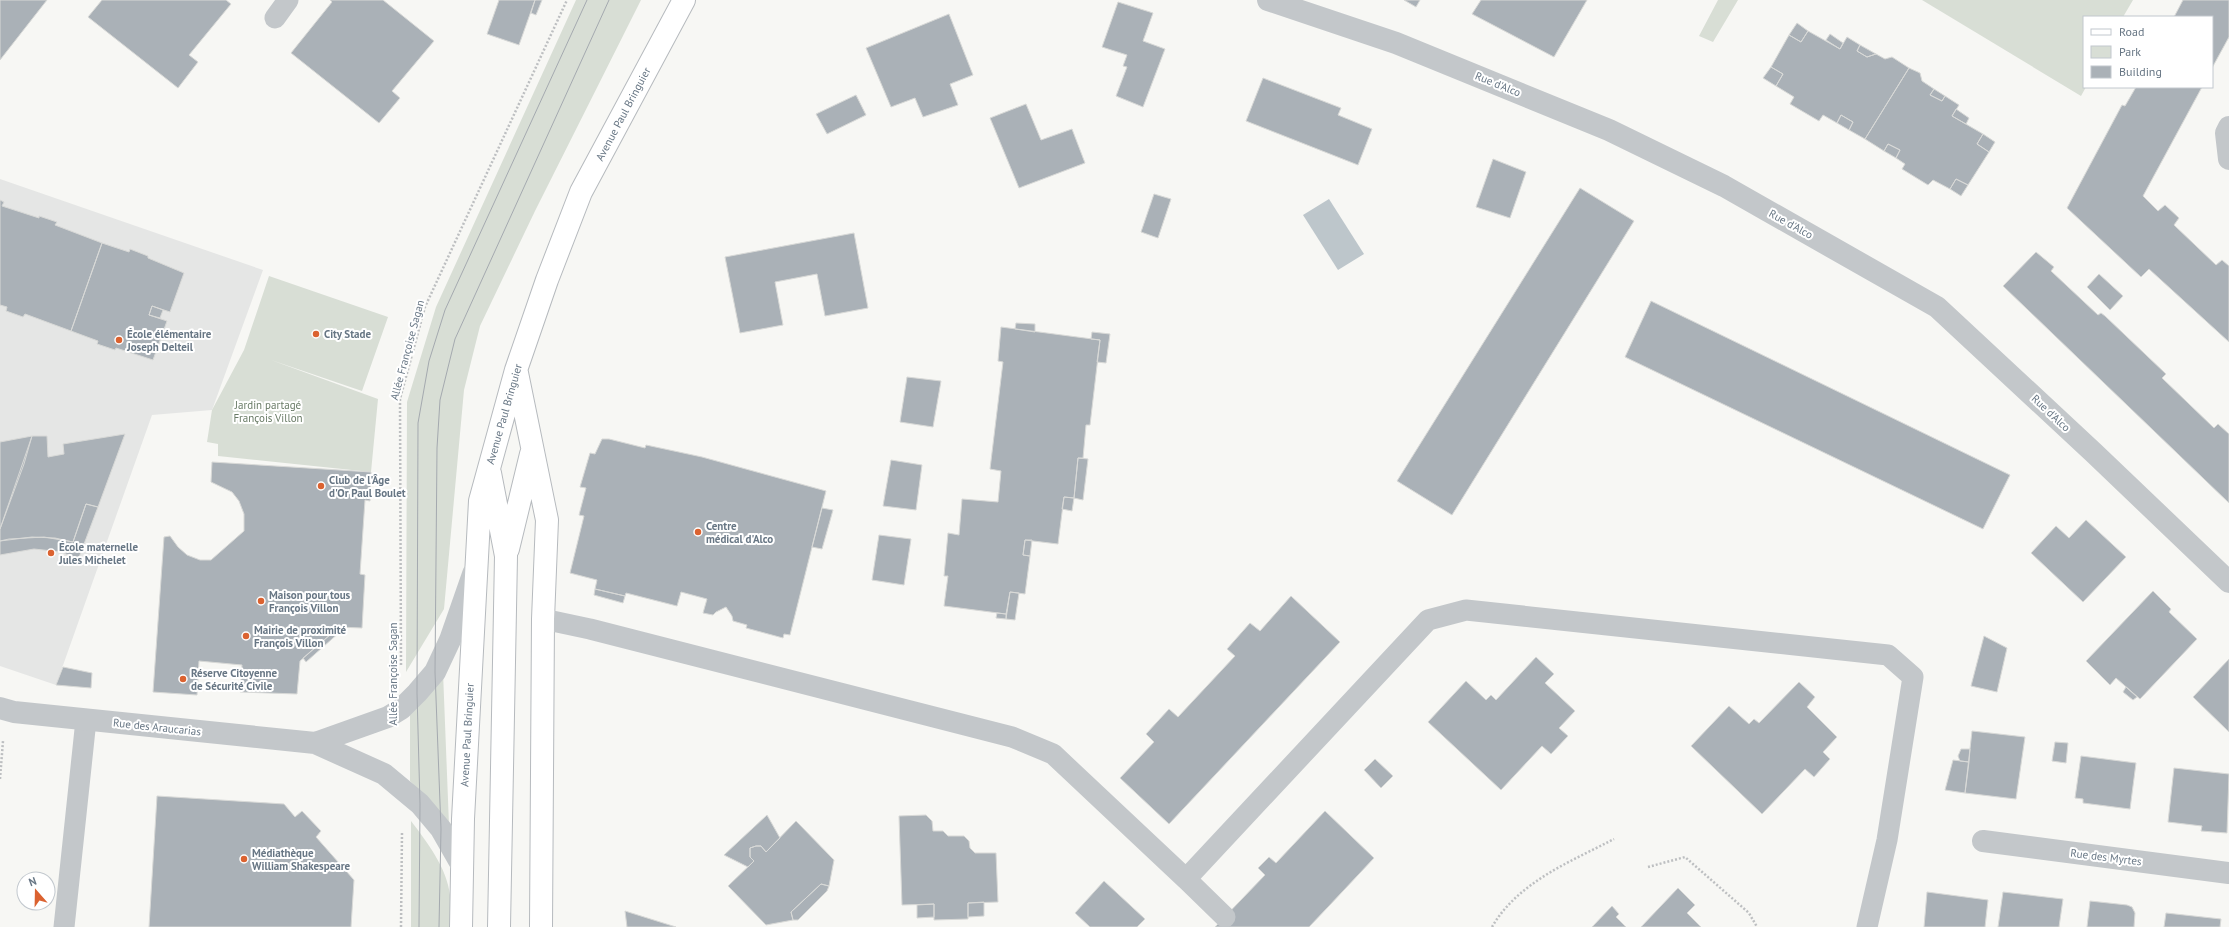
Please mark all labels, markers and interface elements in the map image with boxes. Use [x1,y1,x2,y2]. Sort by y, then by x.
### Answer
legend [2083,16,2213,88]
text: Road [2119,24,2144,39]
text: Park [2119,44,2141,59]
text: Building [2119,64,2162,79]
street label: Avenue Paul Bringuier [592,65,654,163]
street label: Rue d'Alco [1473,68,1523,100]
street label: Rue d'Alco [1767,206,1816,242]
street label: Allée Françoise Sagan [387,298,427,402]
place label: École élémentaire Joseph Delteil [126,327,212,354]
place label: City Stade [324,327,371,341]
marker: City Stade [311,329,321,339]
marker: École élémentaire Joseph Delteil [114,335,124,345]
street label: Avenue Paul Bringuier [483,362,525,466]
street label: Rue d'Alco [2029,391,2073,435]
park label: Jardin partagé François Villon [233,398,303,425]
place label: Club de l'Âge d'Or Paul Boulet [329,473,406,500]
marker: Club de l'Âge d'Or Paul Boulet [316,481,326,491]
place label: Centre médical d'Alco [706,519,773,546]
marker: Centre médical d'Alco [693,527,703,537]
place label: École maternelle Jules Michelet [58,540,138,567]
marker: École maternelle Jules Michelet [46,548,56,558]
place label: Maison pour tous François Villon [269,588,351,615]
marker: Maison pour tous François Villon [256,596,266,606]
street label: Allée Françoise Sagan [386,622,400,726]
place label: Mairie de proximité François Villon [254,623,346,650]
marker: Mairie de proximité François Villon [241,631,251,641]
place label: Réserve Citoyenne de Sécurité Civile [191,666,278,693]
marker: Réserve Citoyenne de Sécurité Civile [178,674,188,684]
street label: Avenue Paul Bringuier [457,683,477,787]
street label: Rue des Araucarias [112,715,202,739]
place label: Médiathèque William Shakespeare [252,846,351,873]
street label: Rue des Myrtes [2070,846,2143,868]
marker: Médiathèque William Shakespeare [239,854,249,864]
north arrow [16,871,56,911]
text: N [27,874,38,889]

